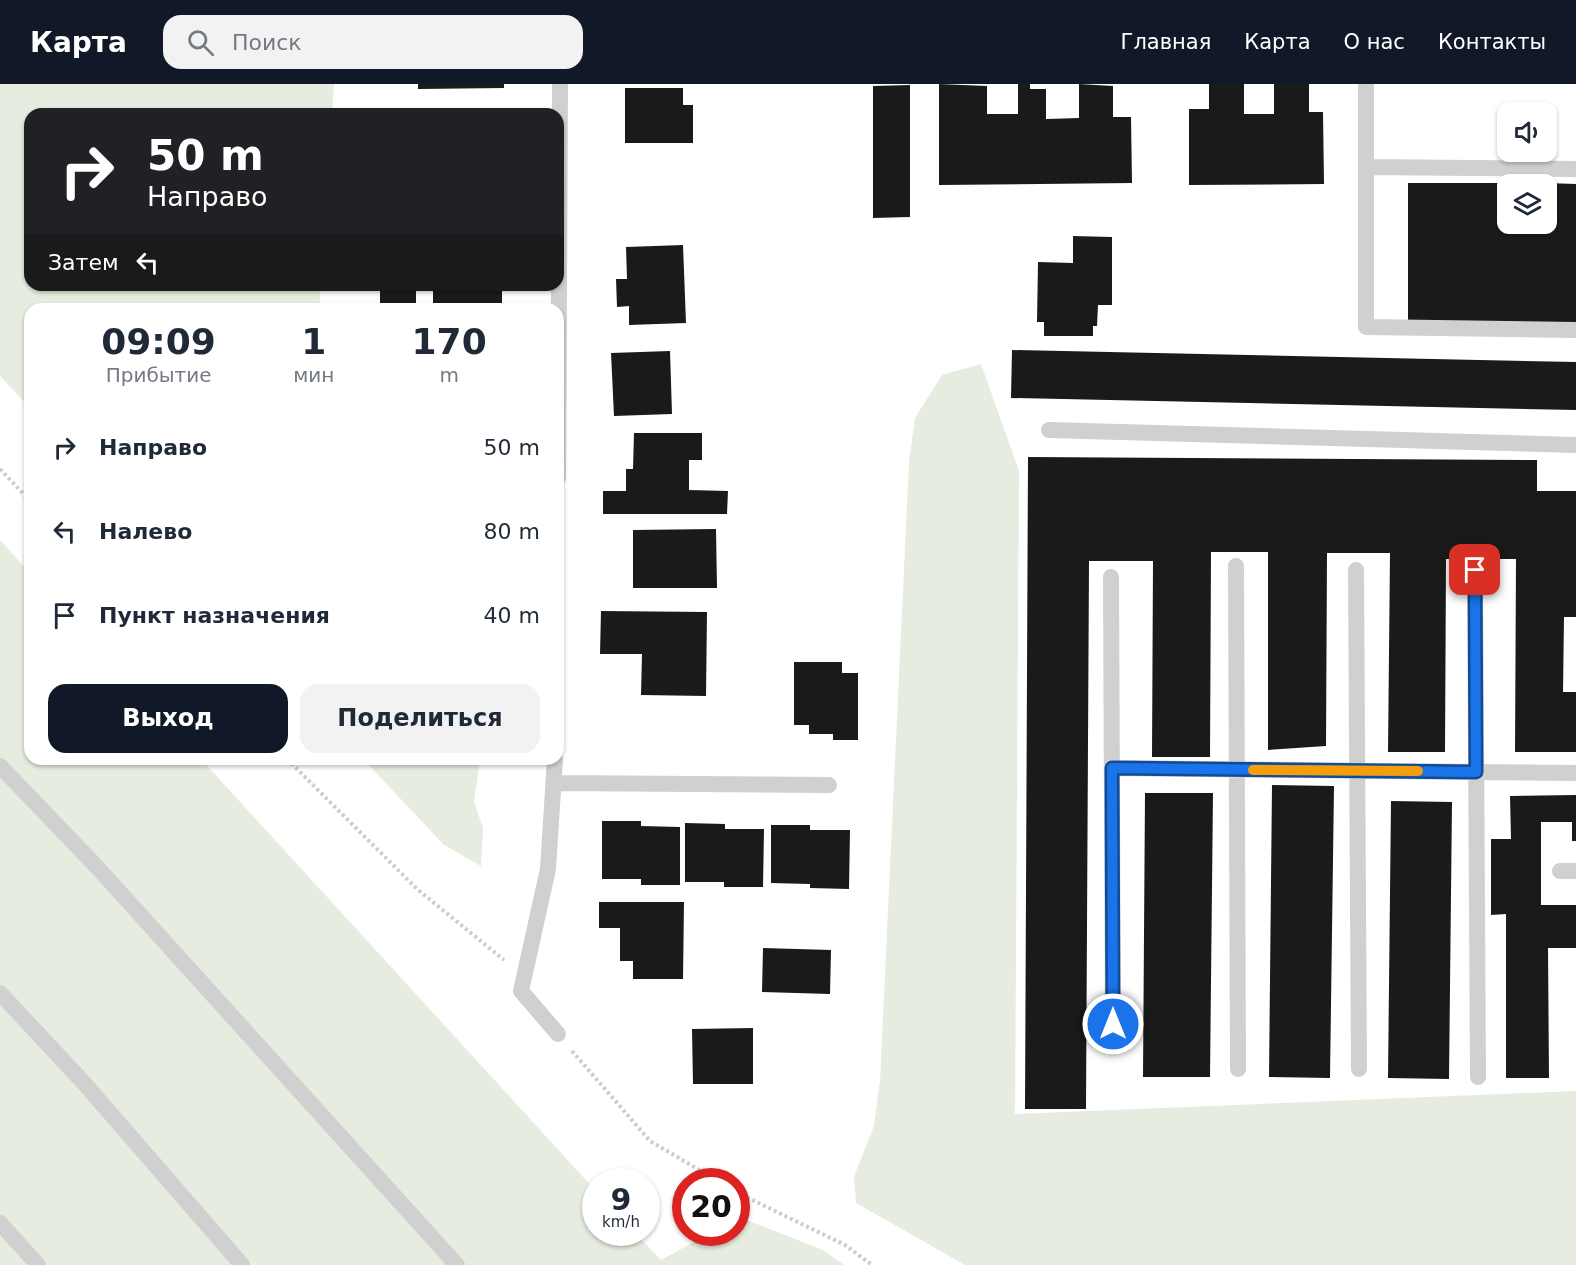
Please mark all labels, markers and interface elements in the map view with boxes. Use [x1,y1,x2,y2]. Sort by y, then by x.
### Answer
search box [163,15,583,69]
text: Карта [30,26,127,59]
icon: search [184,26,217,59]
text: Поиск [232,30,302,55]
text: Главная [1121,30,1211,54]
text: Карта [1244,30,1311,54]
text: О нас [1344,30,1405,54]
text: Контакты [1438,30,1546,54]
map controls [1497,102,1557,234]
button: sound [1497,102,1557,162]
text: 50 m [147,131,264,180]
icon: right [48,132,126,210]
button: layers [1497,174,1557,234]
text: Направо [147,181,268,212]
icon: left [131,246,164,279]
text: Затем [48,250,119,275]
text: 09:09 [101,321,216,362]
text: 1 [301,321,326,362]
text: 170 [412,321,487,362]
text: Прибытие [106,363,211,387]
text: мин [293,363,334,387]
text: m [439,363,459,387]
icon: right [48,431,81,464]
text: Направо [99,435,207,460]
text: 50 m [484,435,540,460]
icon: left [48,515,81,548]
text: Налево [99,519,192,544]
text: 80 m [484,519,540,544]
pin [1449,544,1500,595]
icon: arrive [1458,553,1491,586]
icon: arrive [48,599,81,632]
text: Пункт назначения [99,603,330,628]
text: 40 m [484,603,540,628]
button: Выход [48,684,288,753]
button: Поделиться [300,684,540,753]
position arrow [1081,992,1145,1056]
speed limit sign: 20 [672,1168,750,1246]
text: 9 [611,1182,631,1217]
text: km/h [602,1213,640,1231]

